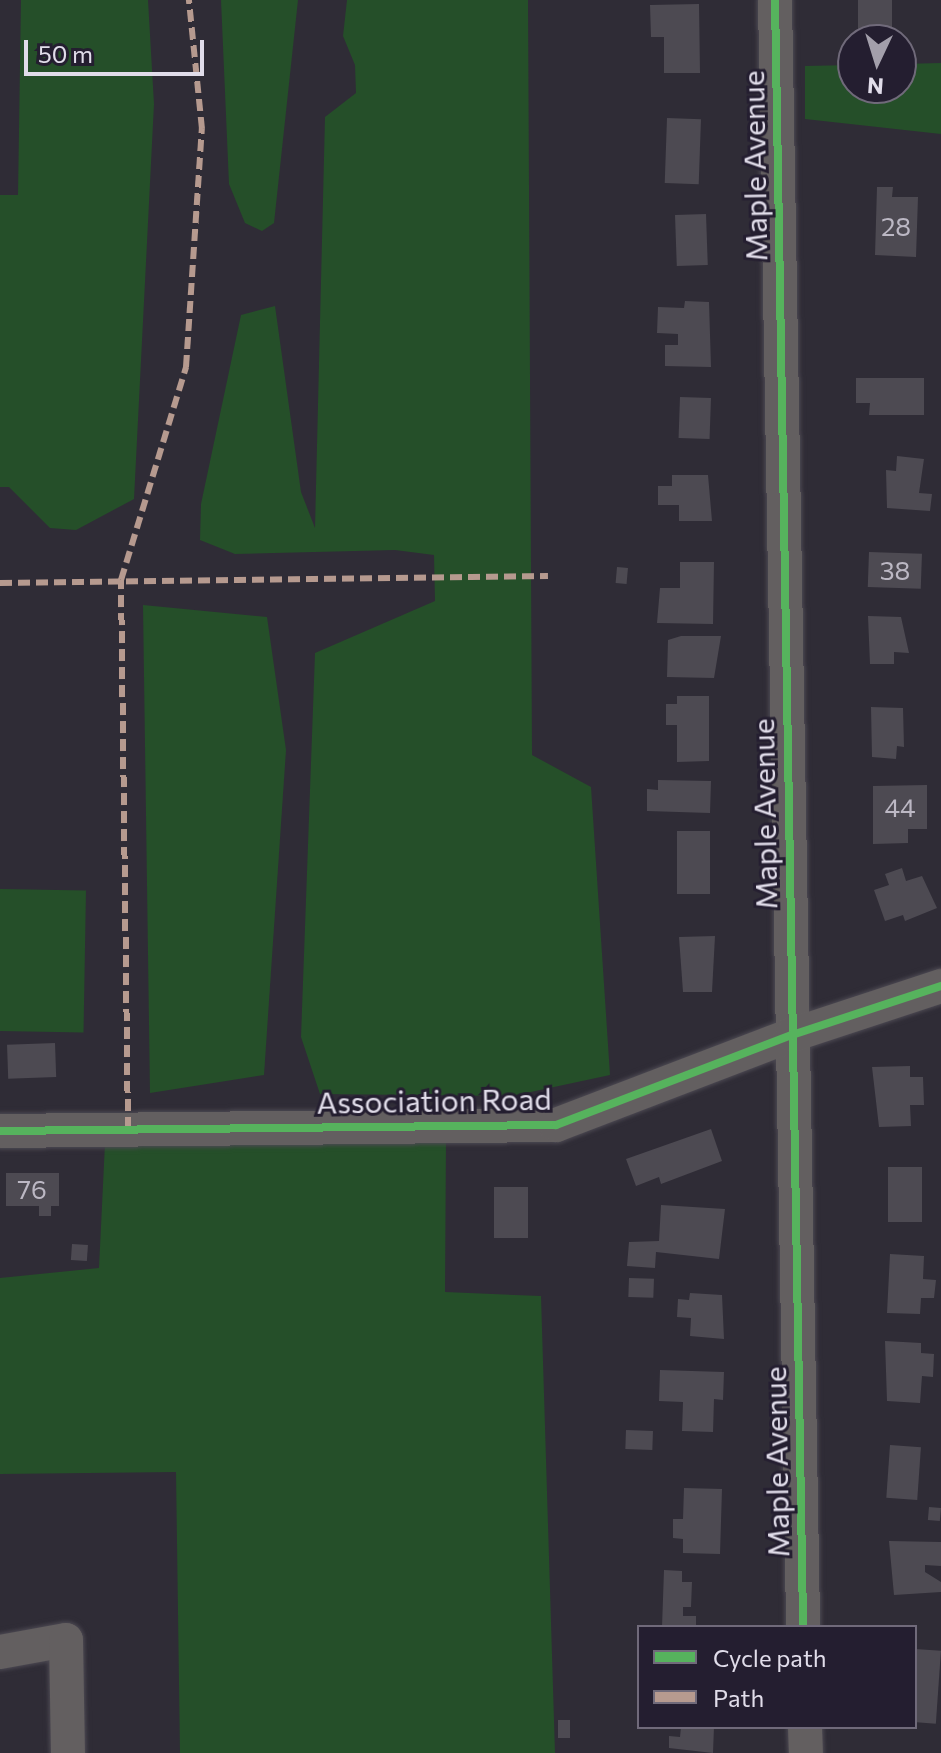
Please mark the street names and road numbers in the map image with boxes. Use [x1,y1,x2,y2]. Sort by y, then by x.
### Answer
street label: Maple Avenue [734,70,774,262]
street label: Maple Avenue [744,718,784,910]
street label: Association Road [316,1080,552,1120]
street label: Maple Avenue [756,1366,796,1558]

